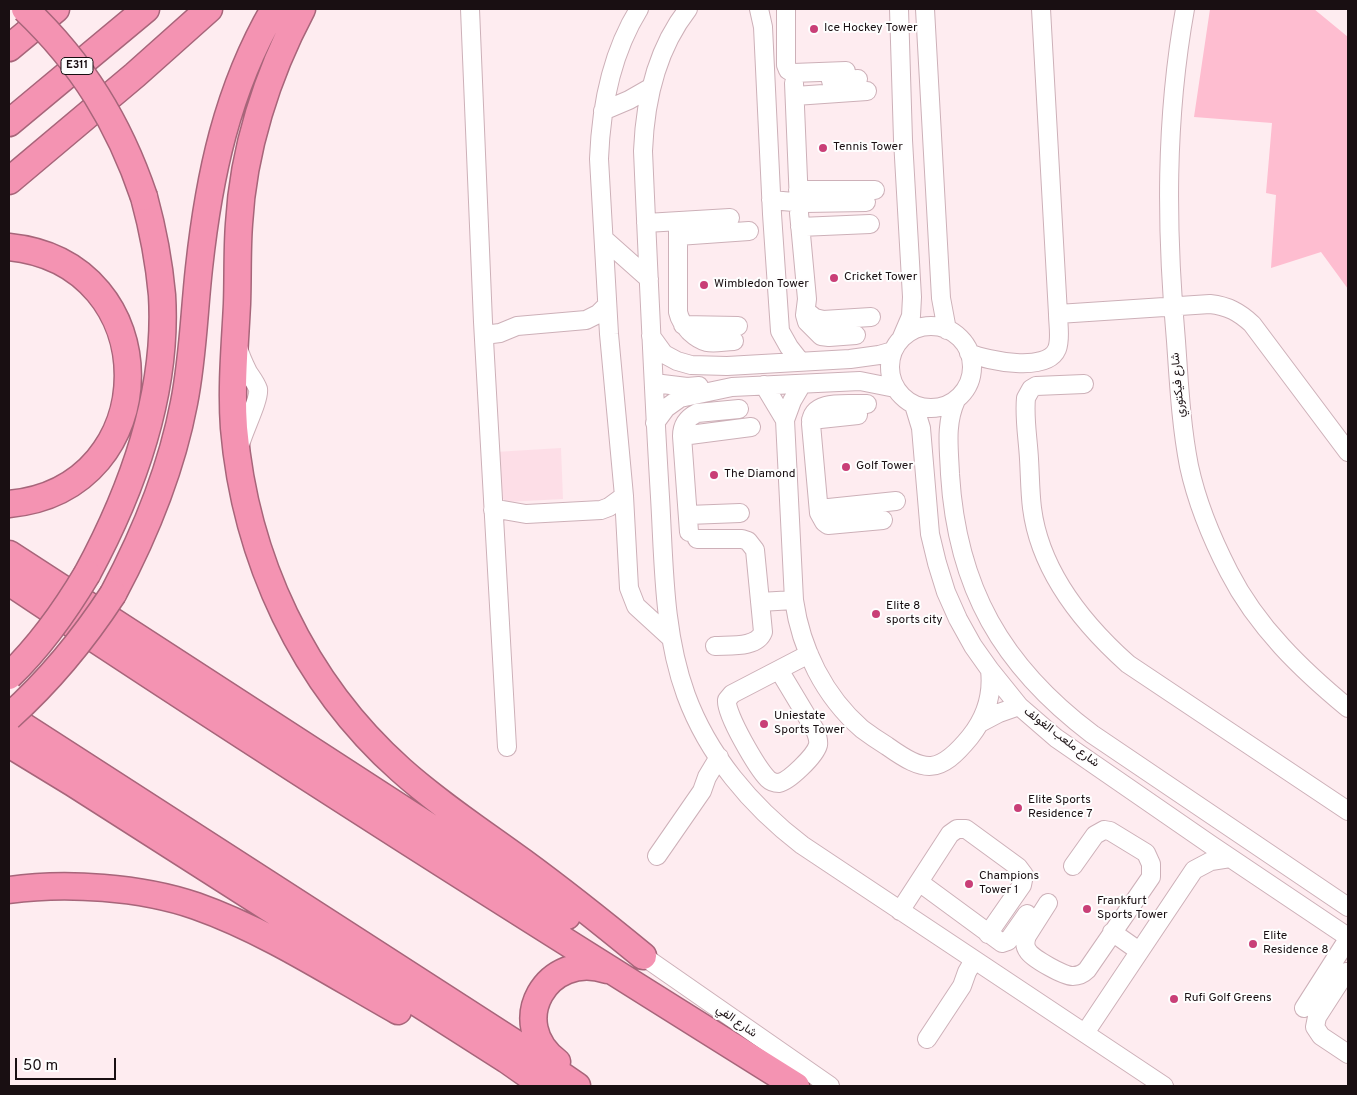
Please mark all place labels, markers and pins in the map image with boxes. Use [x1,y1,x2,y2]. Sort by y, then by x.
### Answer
place label: Ice Hockey Tower [824,22,918,36]
marker: Ice Hockey Tower [808,23,820,35]
place label: Tennis Tower [833,141,903,155]
marker: Tennis Tower [817,142,829,154]
place label: Cricket Tower [844,271,917,285]
marker: Cricket Tower [828,272,840,284]
place label: Wimbledon Tower [714,278,809,292]
marker: Wimbledon Tower [698,279,710,291]
place label: Golf Tower [856,460,913,474]
marker: Golf Tower [840,461,852,473]
place label: The Diamond [724,468,796,482]
marker: The Diamond [708,469,720,481]
place label: Elite 8 sports city [886,600,943,628]
marker: Elite 8 sports city [870,608,882,620]
place label: Uniestate Sports Tower [774,710,845,738]
marker: Uniestate Sports Tower [758,718,770,730]
place label: Elite Sports Residence 7 [1028,794,1093,822]
marker: Elite Sports Residence 7 [1012,802,1024,814]
place label: Champions Tower 1 [979,870,1039,898]
marker: Champions Tower 1 [963,878,975,890]
place label: Frankfurt Sports Tower [1097,895,1168,923]
marker: Frankfurt Sports Tower [1081,903,1093,915]
place label: Elite Residence 8 [1263,930,1329,958]
marker: Elite Residence 8 [1247,938,1259,950]
place label: Rufi Golf Greens [1184,992,1272,1006]
marker: Rufi Golf Greens [1168,993,1180,1005]

